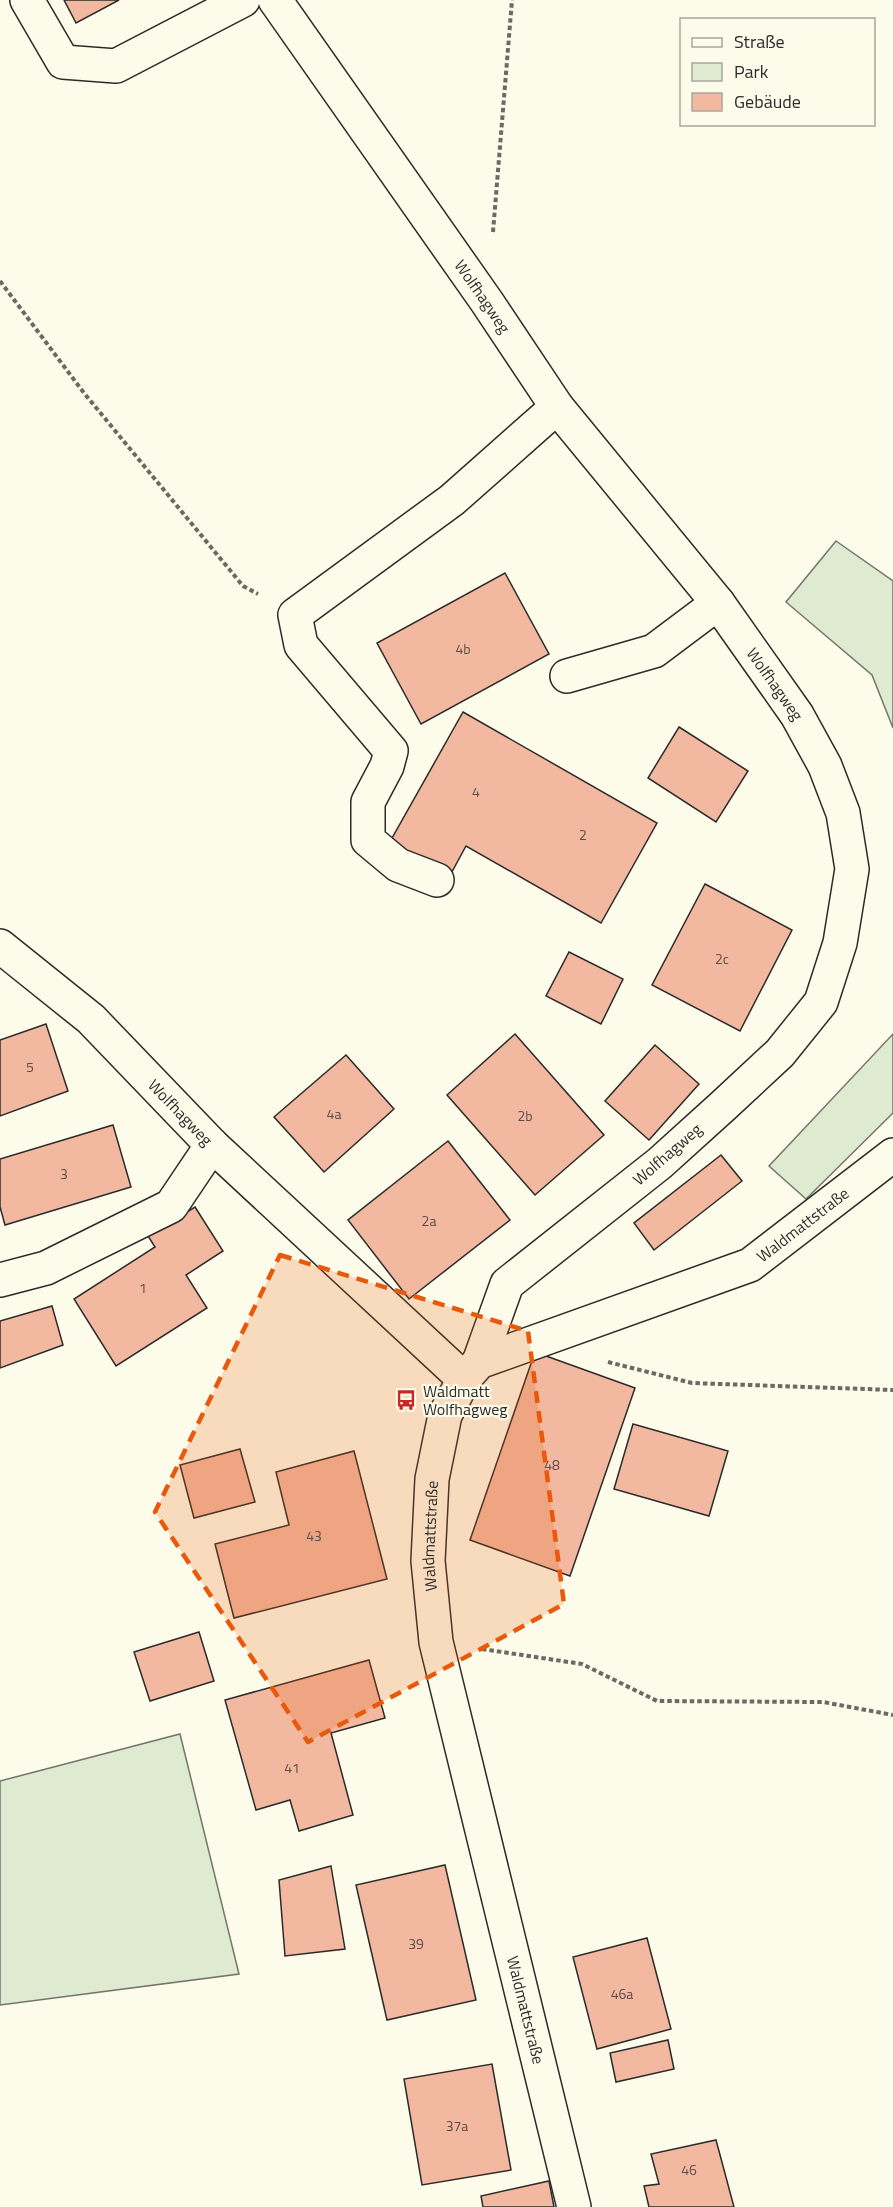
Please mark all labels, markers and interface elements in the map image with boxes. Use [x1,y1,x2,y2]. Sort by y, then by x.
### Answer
legend [680,18,875,126]
text: Straße [734,28,785,55]
text: Park [734,58,769,85]
text: Gebäude [734,88,801,115]
street label: Wolfhagweg [449,255,517,338]
house number: 4b [455,638,471,659]
street label: Wolfhagweg [741,643,810,725]
house number: 4 [472,781,480,802]
house number: 2 [579,824,587,845]
house number: 2c [715,948,729,969]
house number: 5 [26,1056,34,1077]
street label: Wolfhagweg [143,1073,219,1151]
house number: 4a [327,1103,341,1124]
house number: 2b [517,1105,533,1126]
street label: Wolfhagweg [627,1117,707,1191]
house number: 3 [60,1163,68,1184]
street label: Waldmattstraße [751,1181,854,1268]
house number: 2a [422,1210,436,1231]
house number: 1 [139,1277,147,1298]
place label: Waldmatt Wolfhagweg [423,1379,508,1421]
bus stop icon: Waldmatt Wolfhagweg [394,1388,418,1412]
house number: 48 [544,1454,560,1475]
street label: Waldmattstraße [416,1480,444,1592]
house number: 43 [306,1525,322,1546]
house number: 41 [284,1757,300,1778]
house number: 39 [408,1933,424,1954]
street label: Waldmattstraße [501,1953,551,2067]
house number: 46a [611,1983,633,2004]
house number: 37a [446,2115,468,2136]
house number: 46 [681,2159,697,2180]

